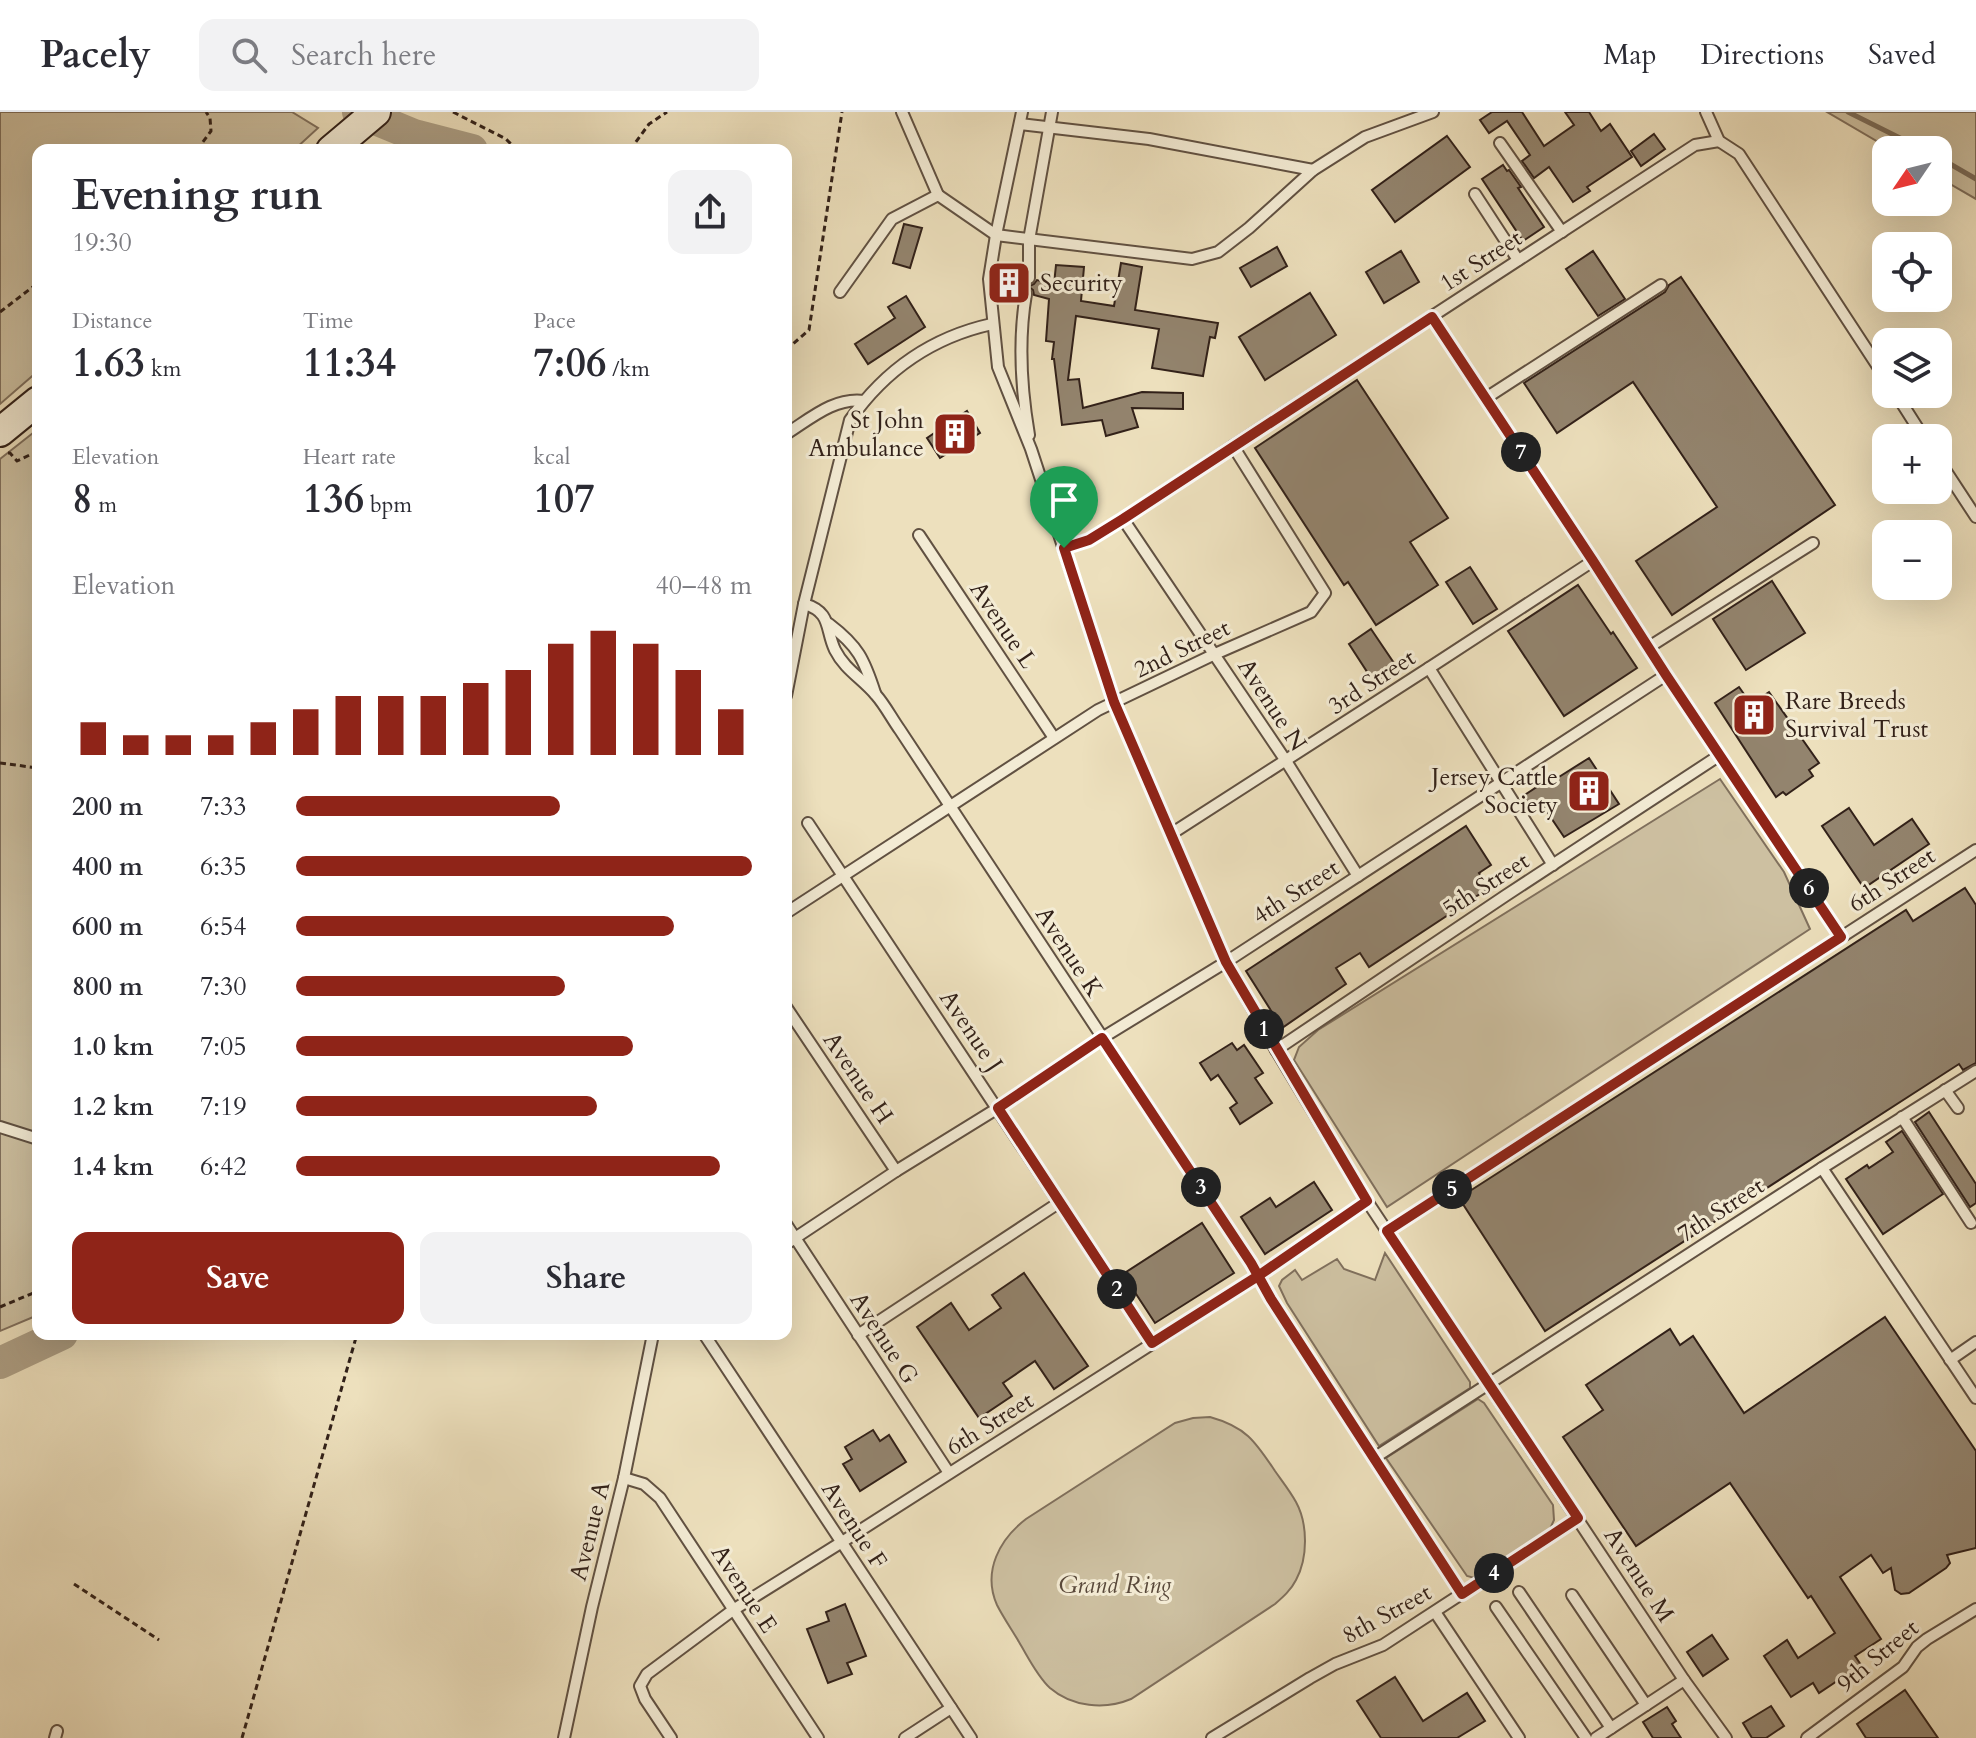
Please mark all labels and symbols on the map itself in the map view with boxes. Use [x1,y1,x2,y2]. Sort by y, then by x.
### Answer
north arrow [1872,136,1952,216]
street label: 1st Street [1433,222,1529,300]
building icon: Security [985,259,1033,307]
place label: Security [1040,267,1123,300]
place label: St John Ambulance [809,404,924,465]
building icon: St John Ambulance [931,410,979,458]
pin: 7 [1501,432,1541,472]
pin [1030,466,1098,548]
street label: Avenue L [962,575,1045,676]
street label: 2nd Street [1129,611,1236,686]
street label: 3rd Street [1322,641,1422,723]
street label: Avenue N [1230,652,1315,758]
place label: Rare Breeds Survival Trust [1785,685,1928,746]
building icon: Rare Breeds Survival Trust [1730,691,1778,739]
place label: Jersey Cattle Society [1428,761,1558,822]
building icon: Jersey Cattle Society [1565,767,1613,815]
street label: 6th Street [1842,839,1942,920]
street label: 5th Street [1436,844,1536,925]
street label: 4th Street [1246,851,1346,932]
pin: 6 [1789,868,1829,908]
street label: Avenue K [1027,900,1111,1004]
street label: Avenue J [931,983,1011,1079]
pin: 1 [1244,1009,1284,1049]
street label: Avenue H [815,1026,901,1130]
pin: 3 [1181,1167,1221,1207]
pin: 5 [1432,1169,1472,1209]
street label: 7th Street [1671,1169,1771,1250]
pin: 2 [1097,1269,1137,1309]
street label: Avenue G [842,1286,926,1390]
street label: 6th Street [940,1384,1040,1464]
street label: Avenue F [813,1475,895,1575]
street label: Avenue A [562,1477,618,1584]
street label: Avenue M [1596,1521,1682,1629]
street label: Avenue E [703,1538,785,1640]
pin: 4 [1474,1553,1514,1593]
park label: Grand Ring [1058,1569,1172,1602]
street label: 8th Street [1336,1576,1438,1652]
street label: 9th Street [1830,1612,1926,1700]

